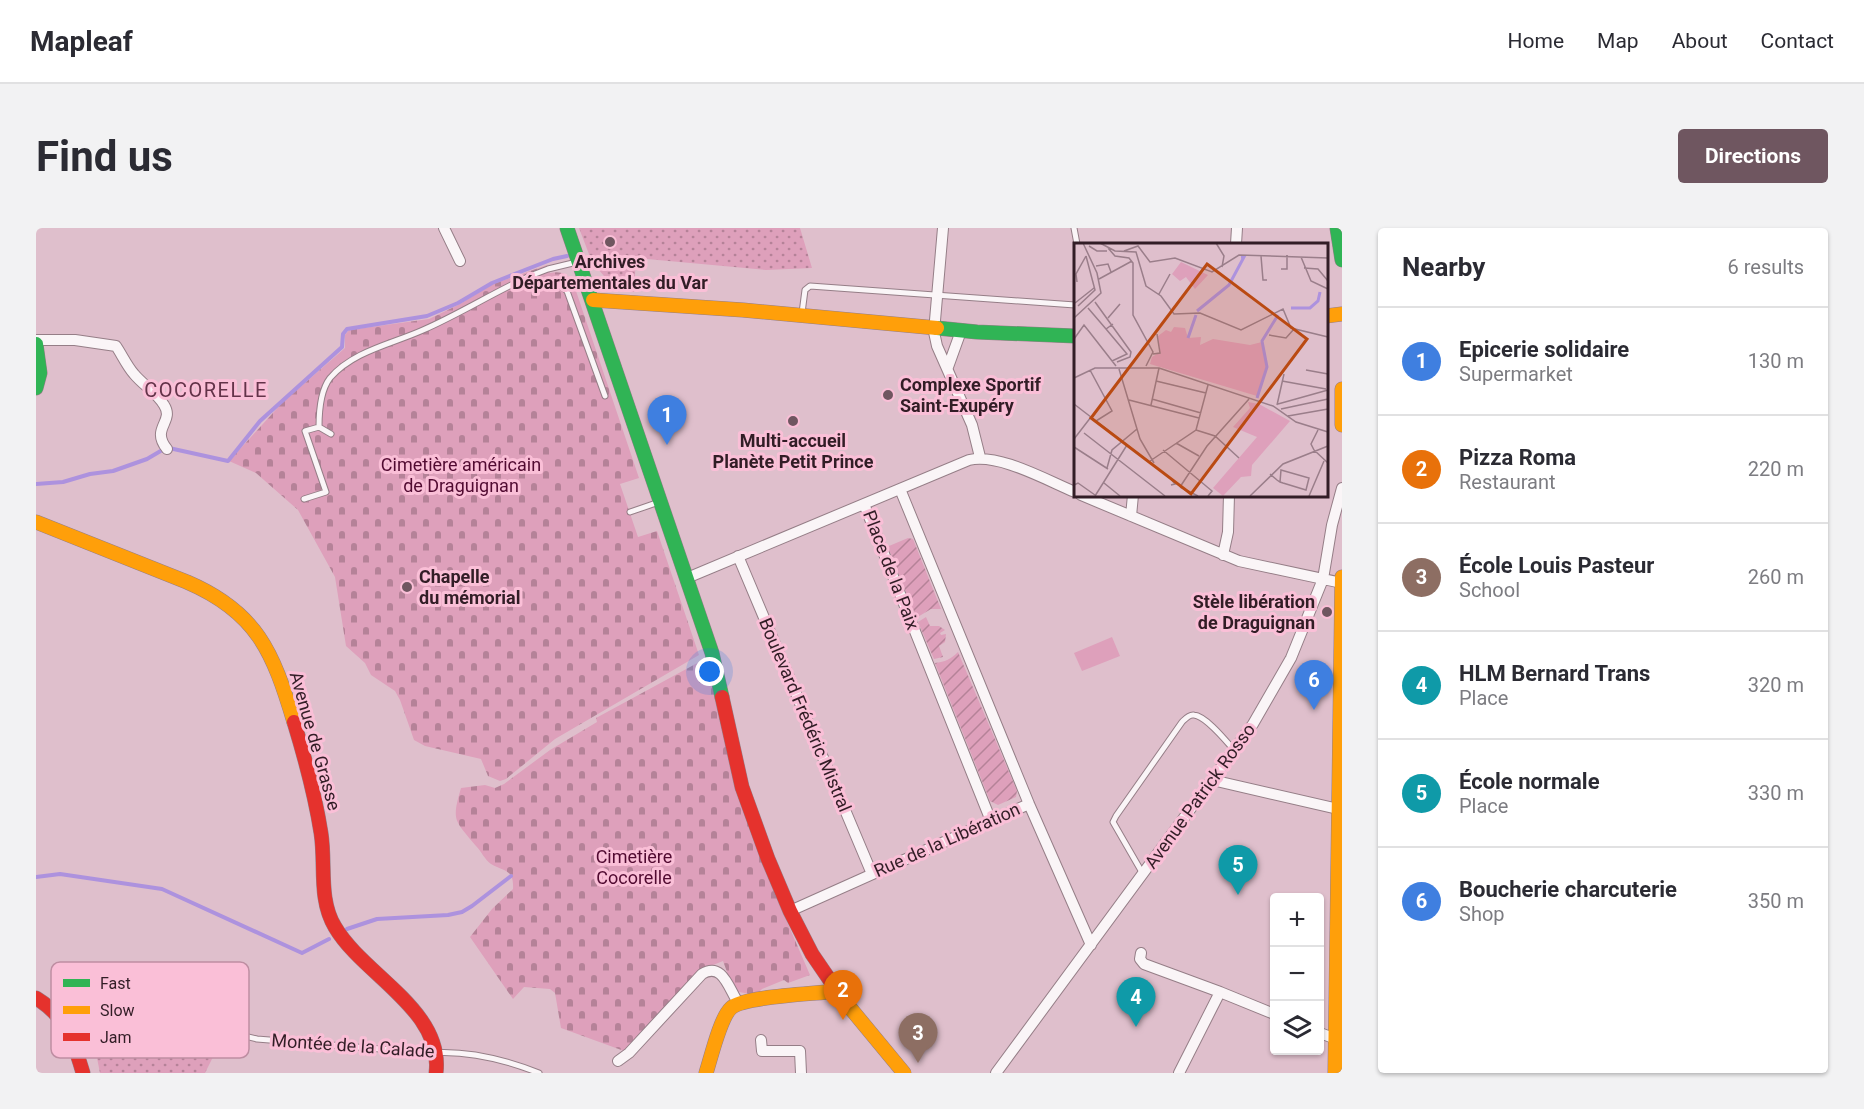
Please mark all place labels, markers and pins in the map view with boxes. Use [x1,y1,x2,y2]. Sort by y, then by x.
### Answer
marker: Archives Départementales du Var [603,235,617,249]
place label: Archives Départementales du Var [512,251,708,293]
place label: Complexe Sportif Saint-Exupéry [900,374,1042,416]
marker: Complexe Sportif Saint-Exupéry [881,388,895,402]
pin: 1 [648,396,686,445]
marker: Multi-accueil Planète Petit Prince [786,414,800,428]
place label: Multi-accueil Planète Petit Prince [713,430,874,472]
place label: Chapelle du mémorial [419,566,521,608]
marker: Chapelle du mémorial [400,580,414,594]
place label: Stèle libération de Draguignan [1193,591,1315,633]
marker: Stèle libération de Draguignan [1320,605,1334,619]
pin: 6 [1294,660,1334,710]
pin: 5 [1218,846,1258,895]
pin: 2 [824,970,862,1020]
pin: 4 [1116,978,1156,1027]
pin: 3 [898,1014,938,1063]

